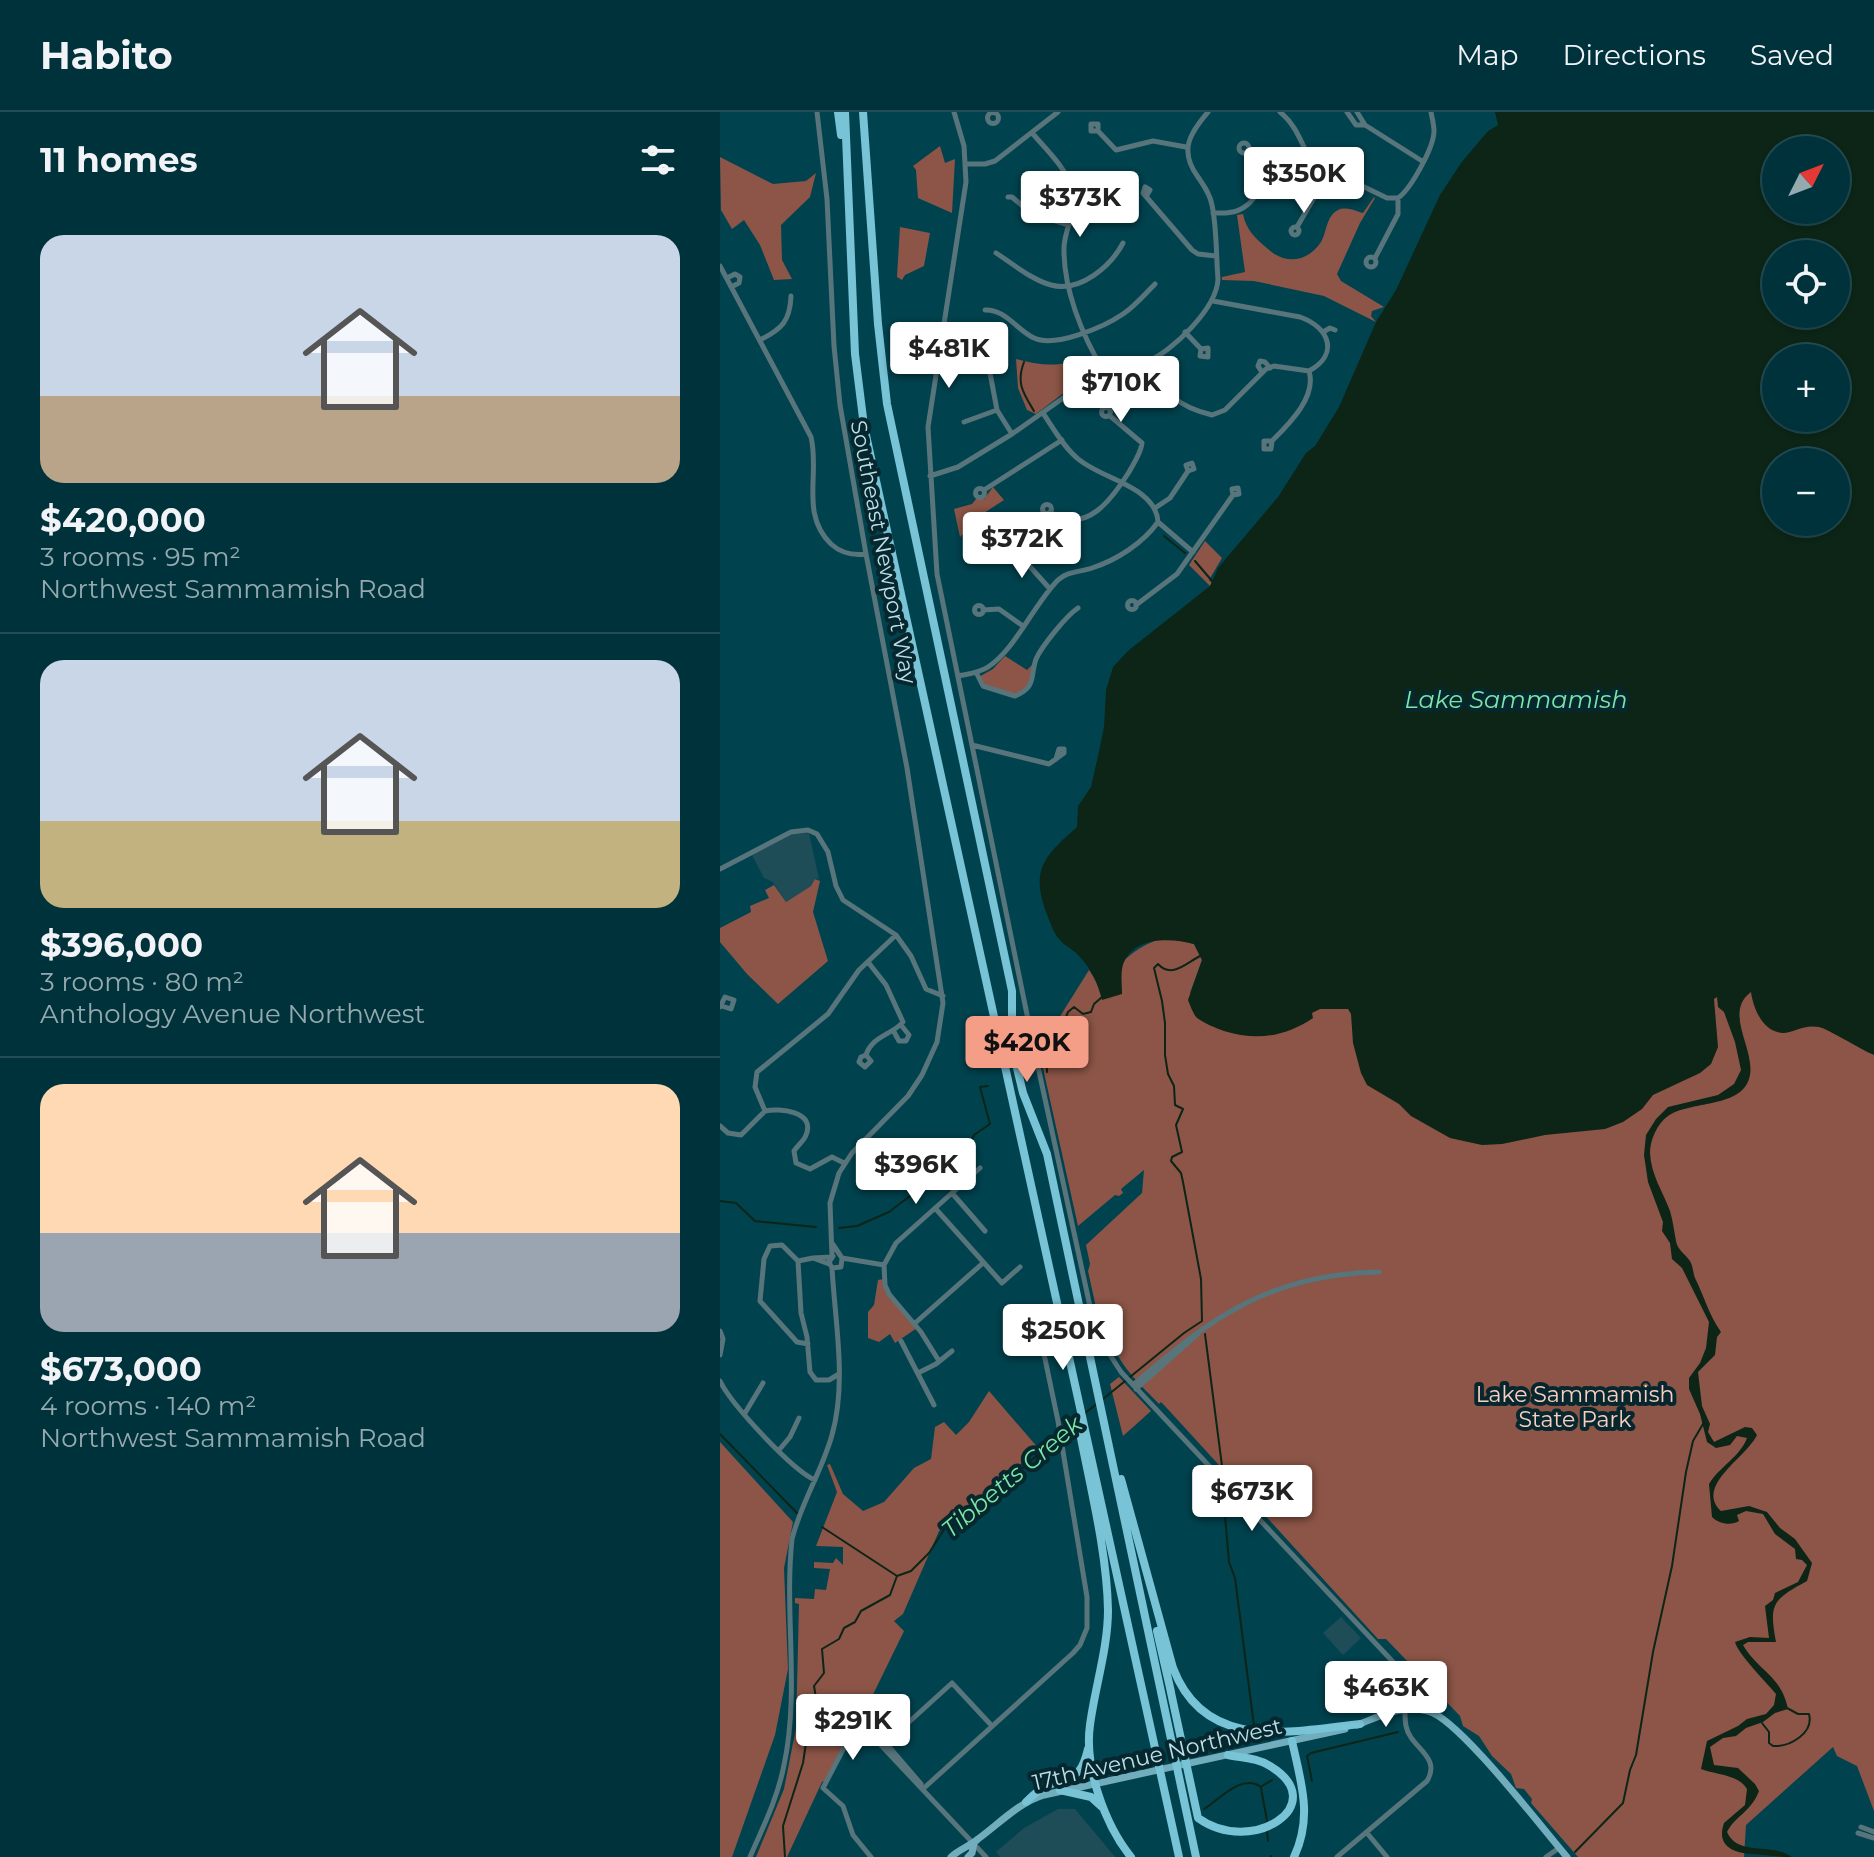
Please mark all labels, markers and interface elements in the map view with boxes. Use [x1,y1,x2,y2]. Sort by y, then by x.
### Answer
text: Habito [40,32,173,79]
text: Map [1456,38,1518,72]
text: Directions [1562,38,1706,72]
text: Saved [1750,38,1834,72]
north arrow [1762,136,1850,224]
map controls [1762,136,1850,536]
icon: filters [636,138,680,182]
text: 11 homes [40,139,198,181]
pin: $350K [1248,147,1360,215]
text: $350K [1262,157,1346,189]
pin: $373K [1024,171,1136,239]
text: $373K [1039,181,1121,213]
button: locate [1762,240,1850,328]
icon: home [288,287,432,431]
pin: $481K [893,322,1005,390]
text: $481K [908,332,990,364]
button: + [1762,344,1850,432]
pin: $710K [1065,356,1177,424]
text: $710K [1081,366,1161,398]
street label: Southeast Newport Way [845,418,922,686]
button: − [1762,448,1850,536]
text: $420,000 [40,499,206,541]
pin: $372K [966,512,1078,580]
text: $372K [981,522,1063,554]
text: 3 rooms · 95 m² [40,541,241,573]
text: Northwest Sammamish Road [40,573,426,605]
water label: Lake Sammamish [1405,685,1627,714]
icon: home [288,712,432,856]
text: $396,000 [40,924,203,966]
text: 3 rooms · 80 m² [40,966,244,998]
text: Anthology Avenue Northwest [40,998,425,1030]
pin: $420K [971,1016,1083,1084]
text: $420K [984,1026,1071,1058]
icon: home [288,1136,432,1280]
pin: $396K [860,1138,972,1206]
text: $396K [874,1148,958,1180]
pin: $250K [1007,1304,1119,1372]
text: $250K [1021,1314,1105,1346]
text: $673,000 [40,1348,202,1390]
park label: Lake Sammamish State Park [1476,1381,1674,1433]
text: 4 rooms · 140 m² [40,1390,257,1422]
water label: Tibbetts Creek [936,1408,1089,1544]
text: Northwest Sammamish Road [40,1422,426,1454]
pin: $673K [1196,1465,1308,1533]
text: $673K [1210,1475,1294,1507]
pin: $463K [1330,1661,1442,1729]
text: $463K [1343,1671,1429,1703]
pin: $291K [797,1694,909,1762]
text: $291K [814,1704,892,1736]
street label: 17th Avenue Northwest [1030,1713,1285,1796]

